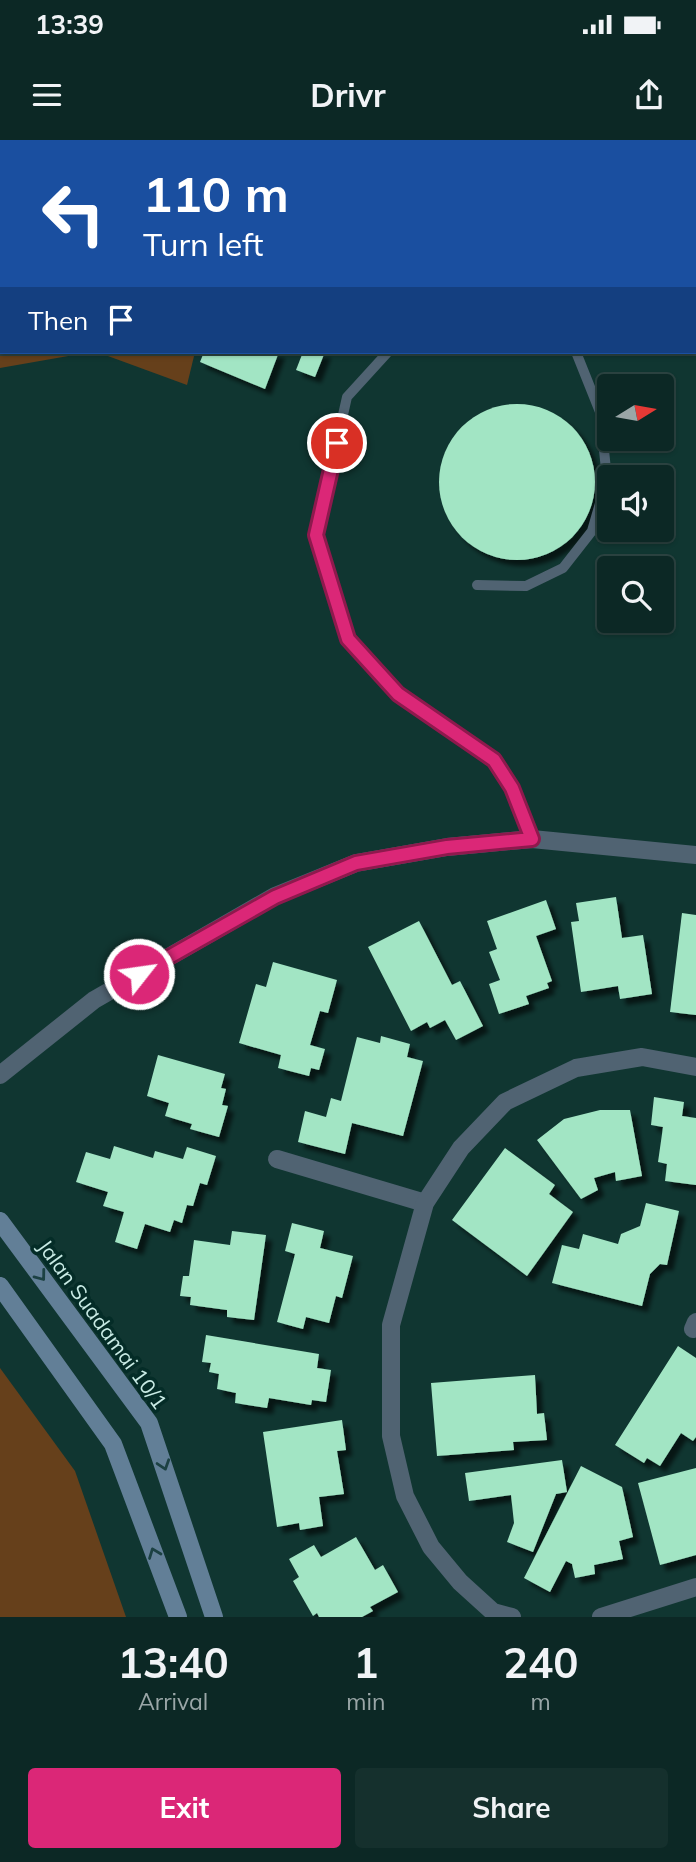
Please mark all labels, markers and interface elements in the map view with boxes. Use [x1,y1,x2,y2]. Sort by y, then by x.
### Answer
text: 13:39 [35,8,104,41]
text: Drivr [310,75,386,115]
icon: menu [28,76,66,114]
icon: share [630,76,668,114]
text: 110 m [143,163,289,224]
icon: left [28,168,119,259]
text: Turn left [143,224,263,264]
icon: arrive [102,301,140,339]
text: Then [28,304,88,337]
north arrow [597,374,674,452]
map controls [597,374,674,633]
pin [307,413,367,473]
icon: arrive [318,424,356,462]
button: sound [597,465,674,542]
button: search [597,556,674,633]
position arrow [102,937,176,1011]
street label: Jalan Suadamai 10/1 [33,1234,173,1414]
one-way arrow [32,1268,45,1281]
one-way arrow [156,1459,170,1471]
one-way arrow [148,1548,162,1560]
text: 13:40 [118,1636,229,1689]
text: 1 [353,1636,378,1689]
text: 240 [503,1636,578,1689]
text: Arrival [138,1687,208,1716]
text: min [346,1687,385,1716]
text: m [531,1687,551,1716]
button: Exit [28,1768,341,1848]
button: Share [355,1768,668,1848]

